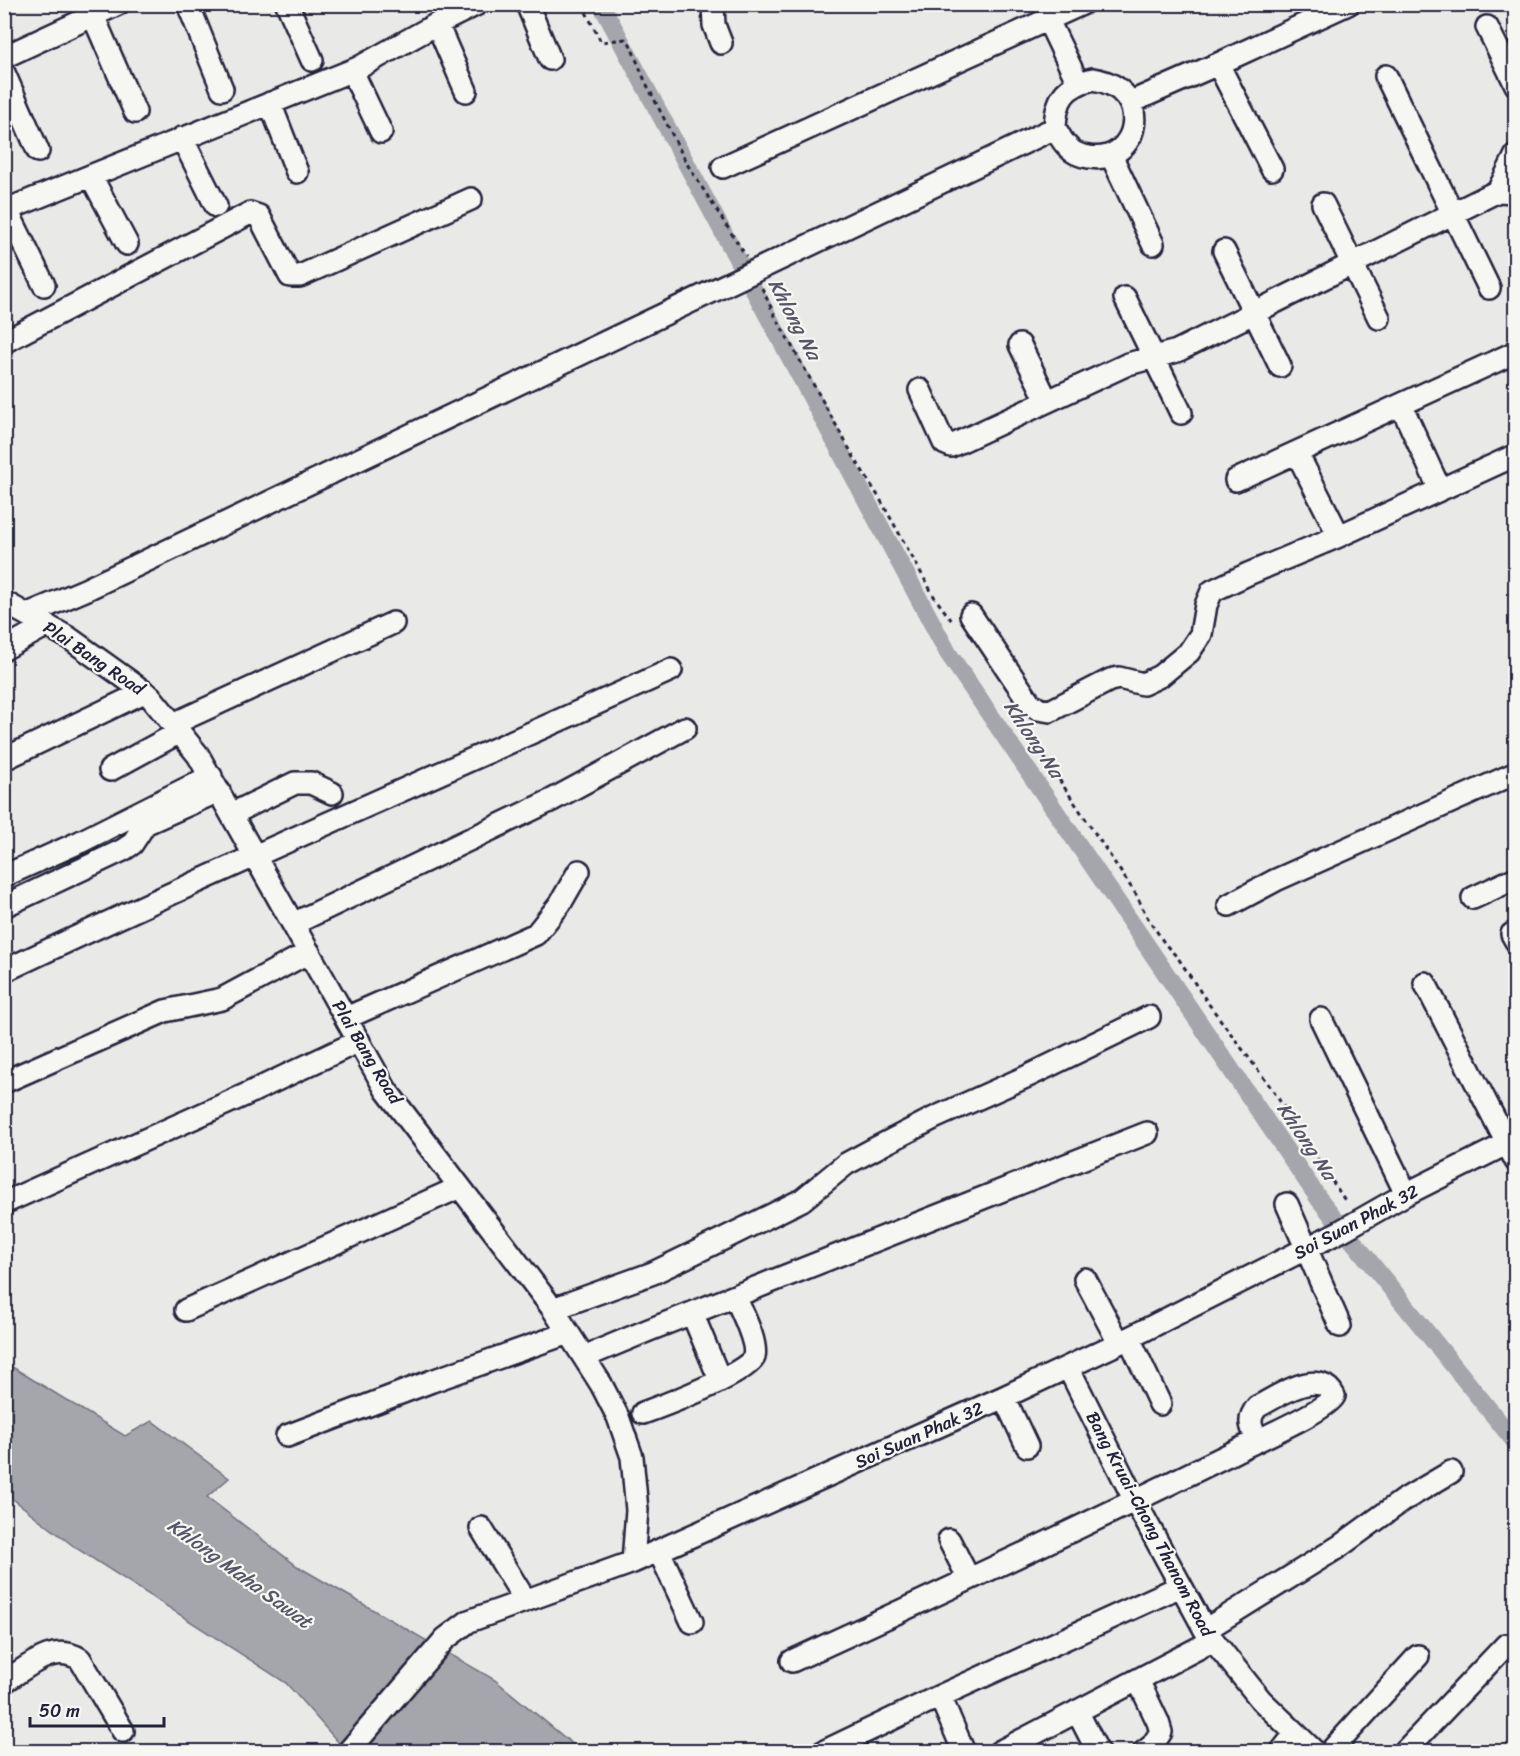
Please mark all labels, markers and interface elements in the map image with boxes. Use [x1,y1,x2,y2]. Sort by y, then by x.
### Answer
water label: Khlong Na [758,272,832,369]
street label: Plai Bang Road [36,612,153,705]
water label: Khlong Na [994,693,1075,788]
street label: Plai Bang Road [323,994,412,1112]
water label: Khlong Na [1267,1095,1348,1190]
street label: Soi Suan Phak 32 [1288,1176,1424,1268]
street label: Soi Suan Phak 32 [850,1392,988,1478]
street label: Bang Kruai-Chong Thanom Road [1077,1405,1224,1644]
water label: Khlong Maha Sawat [160,1509,321,1639]
scale bar [30,1690,164,1728]
text: 50 m [39,1695,80,1727]

